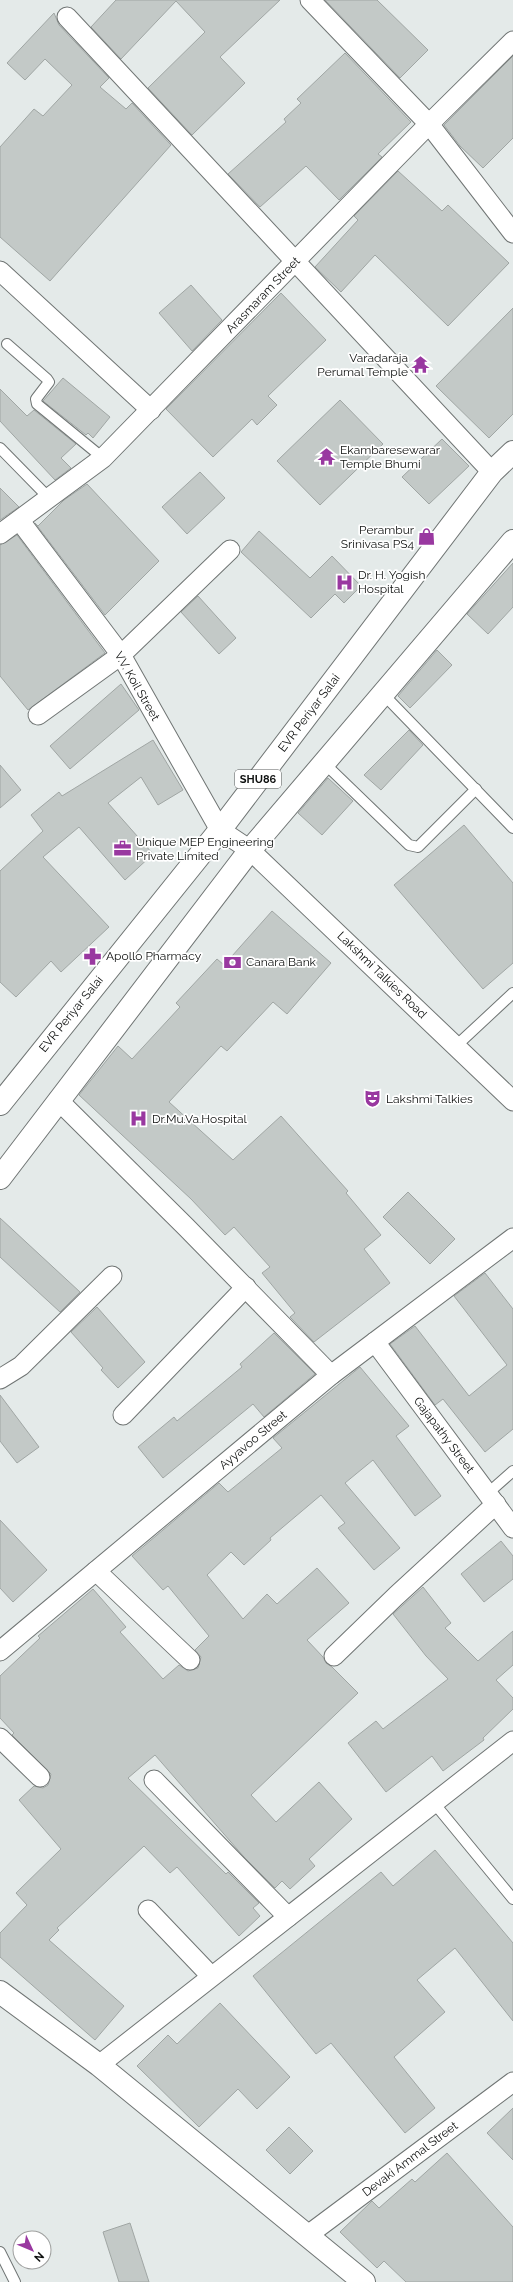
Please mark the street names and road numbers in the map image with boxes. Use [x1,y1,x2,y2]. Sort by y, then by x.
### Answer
street label: Arasmaram Street [223,254,303,336]
street label: V.V. Koil Street [112,649,162,723]
street label: EVR Periyar Salai [275,671,343,755]
road number: SHU86 [235,770,281,788]
street label: Lakshmi Talkies Road [334,929,430,1021]
street label: EVR Periyar Salai [36,973,106,1055]
street label: Gajapathy Street [411,1394,477,1476]
street label: Ayyavoo Street [216,1408,290,1472]
street label: Devaki Ammal Street [360,2119,460,2199]

